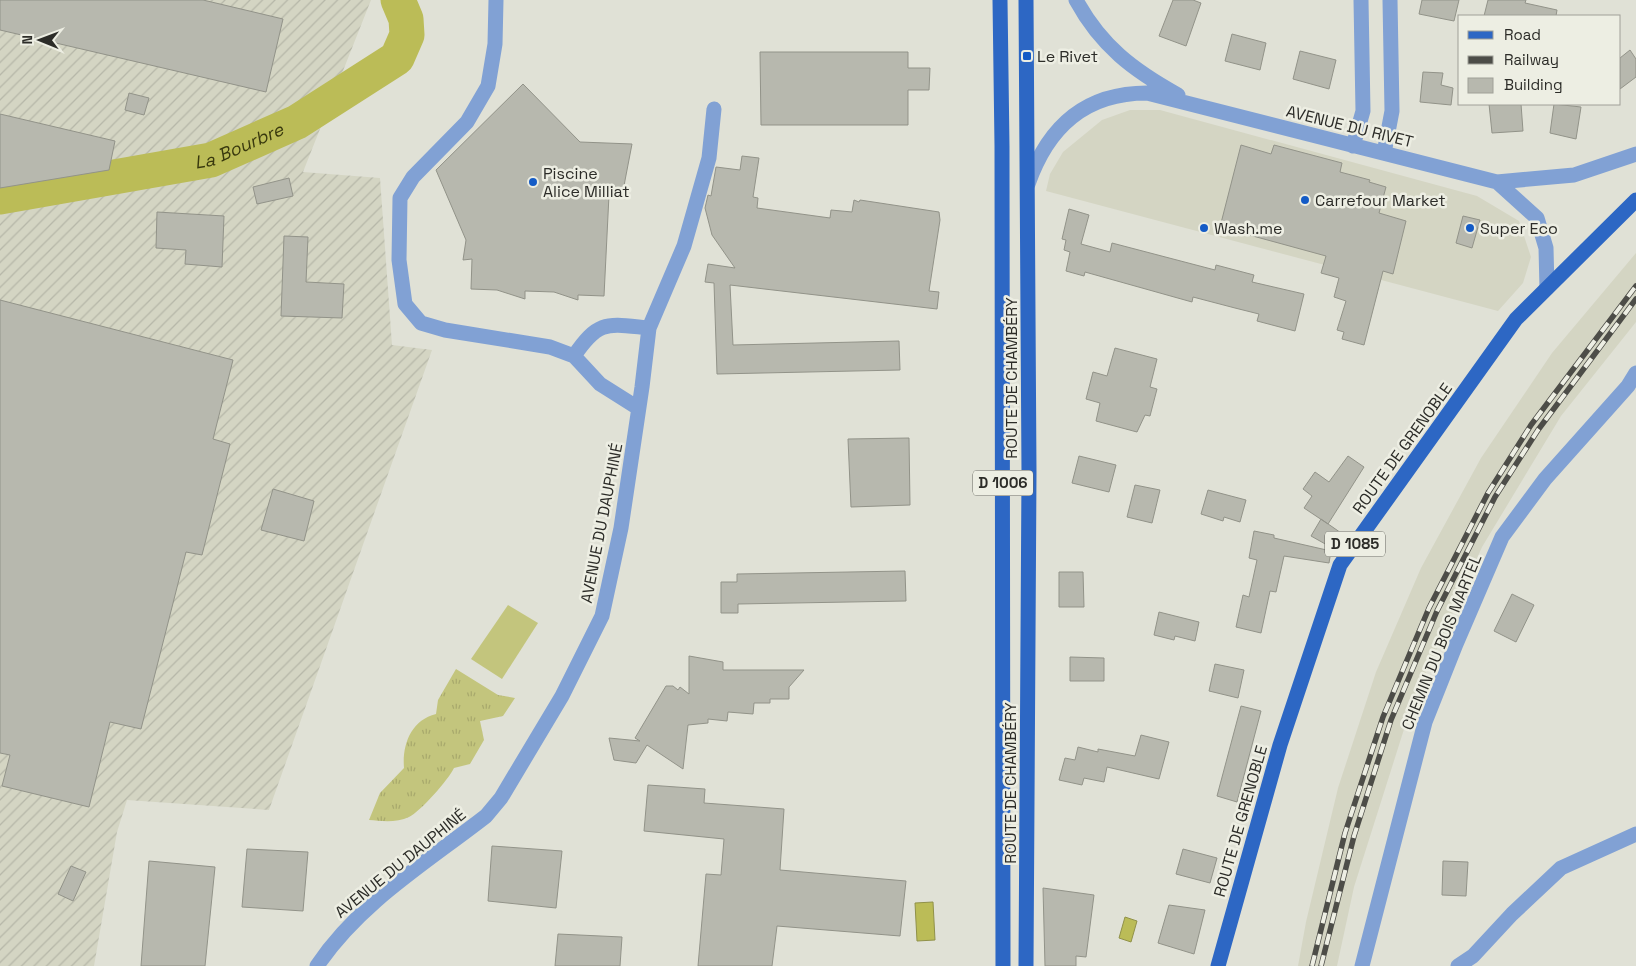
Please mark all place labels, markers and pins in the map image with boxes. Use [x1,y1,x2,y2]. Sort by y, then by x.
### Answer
place label: Le Rivet [1037,46,1098,67]
marker: Le Rivet [1021,50,1033,62]
place label: Piscine Alice Milliat [543,163,630,202]
marker: Piscine Alice Milliat [527,176,539,188]
place label: Carrefour Market [1315,190,1446,211]
marker: Carrefour Market [1299,194,1311,206]
place label: Wash.me [1214,218,1283,239]
place label: Super Eco [1480,218,1558,239]
marker: Wash.me [1198,222,1210,234]
marker: Super Eco [1464,222,1476,234]

